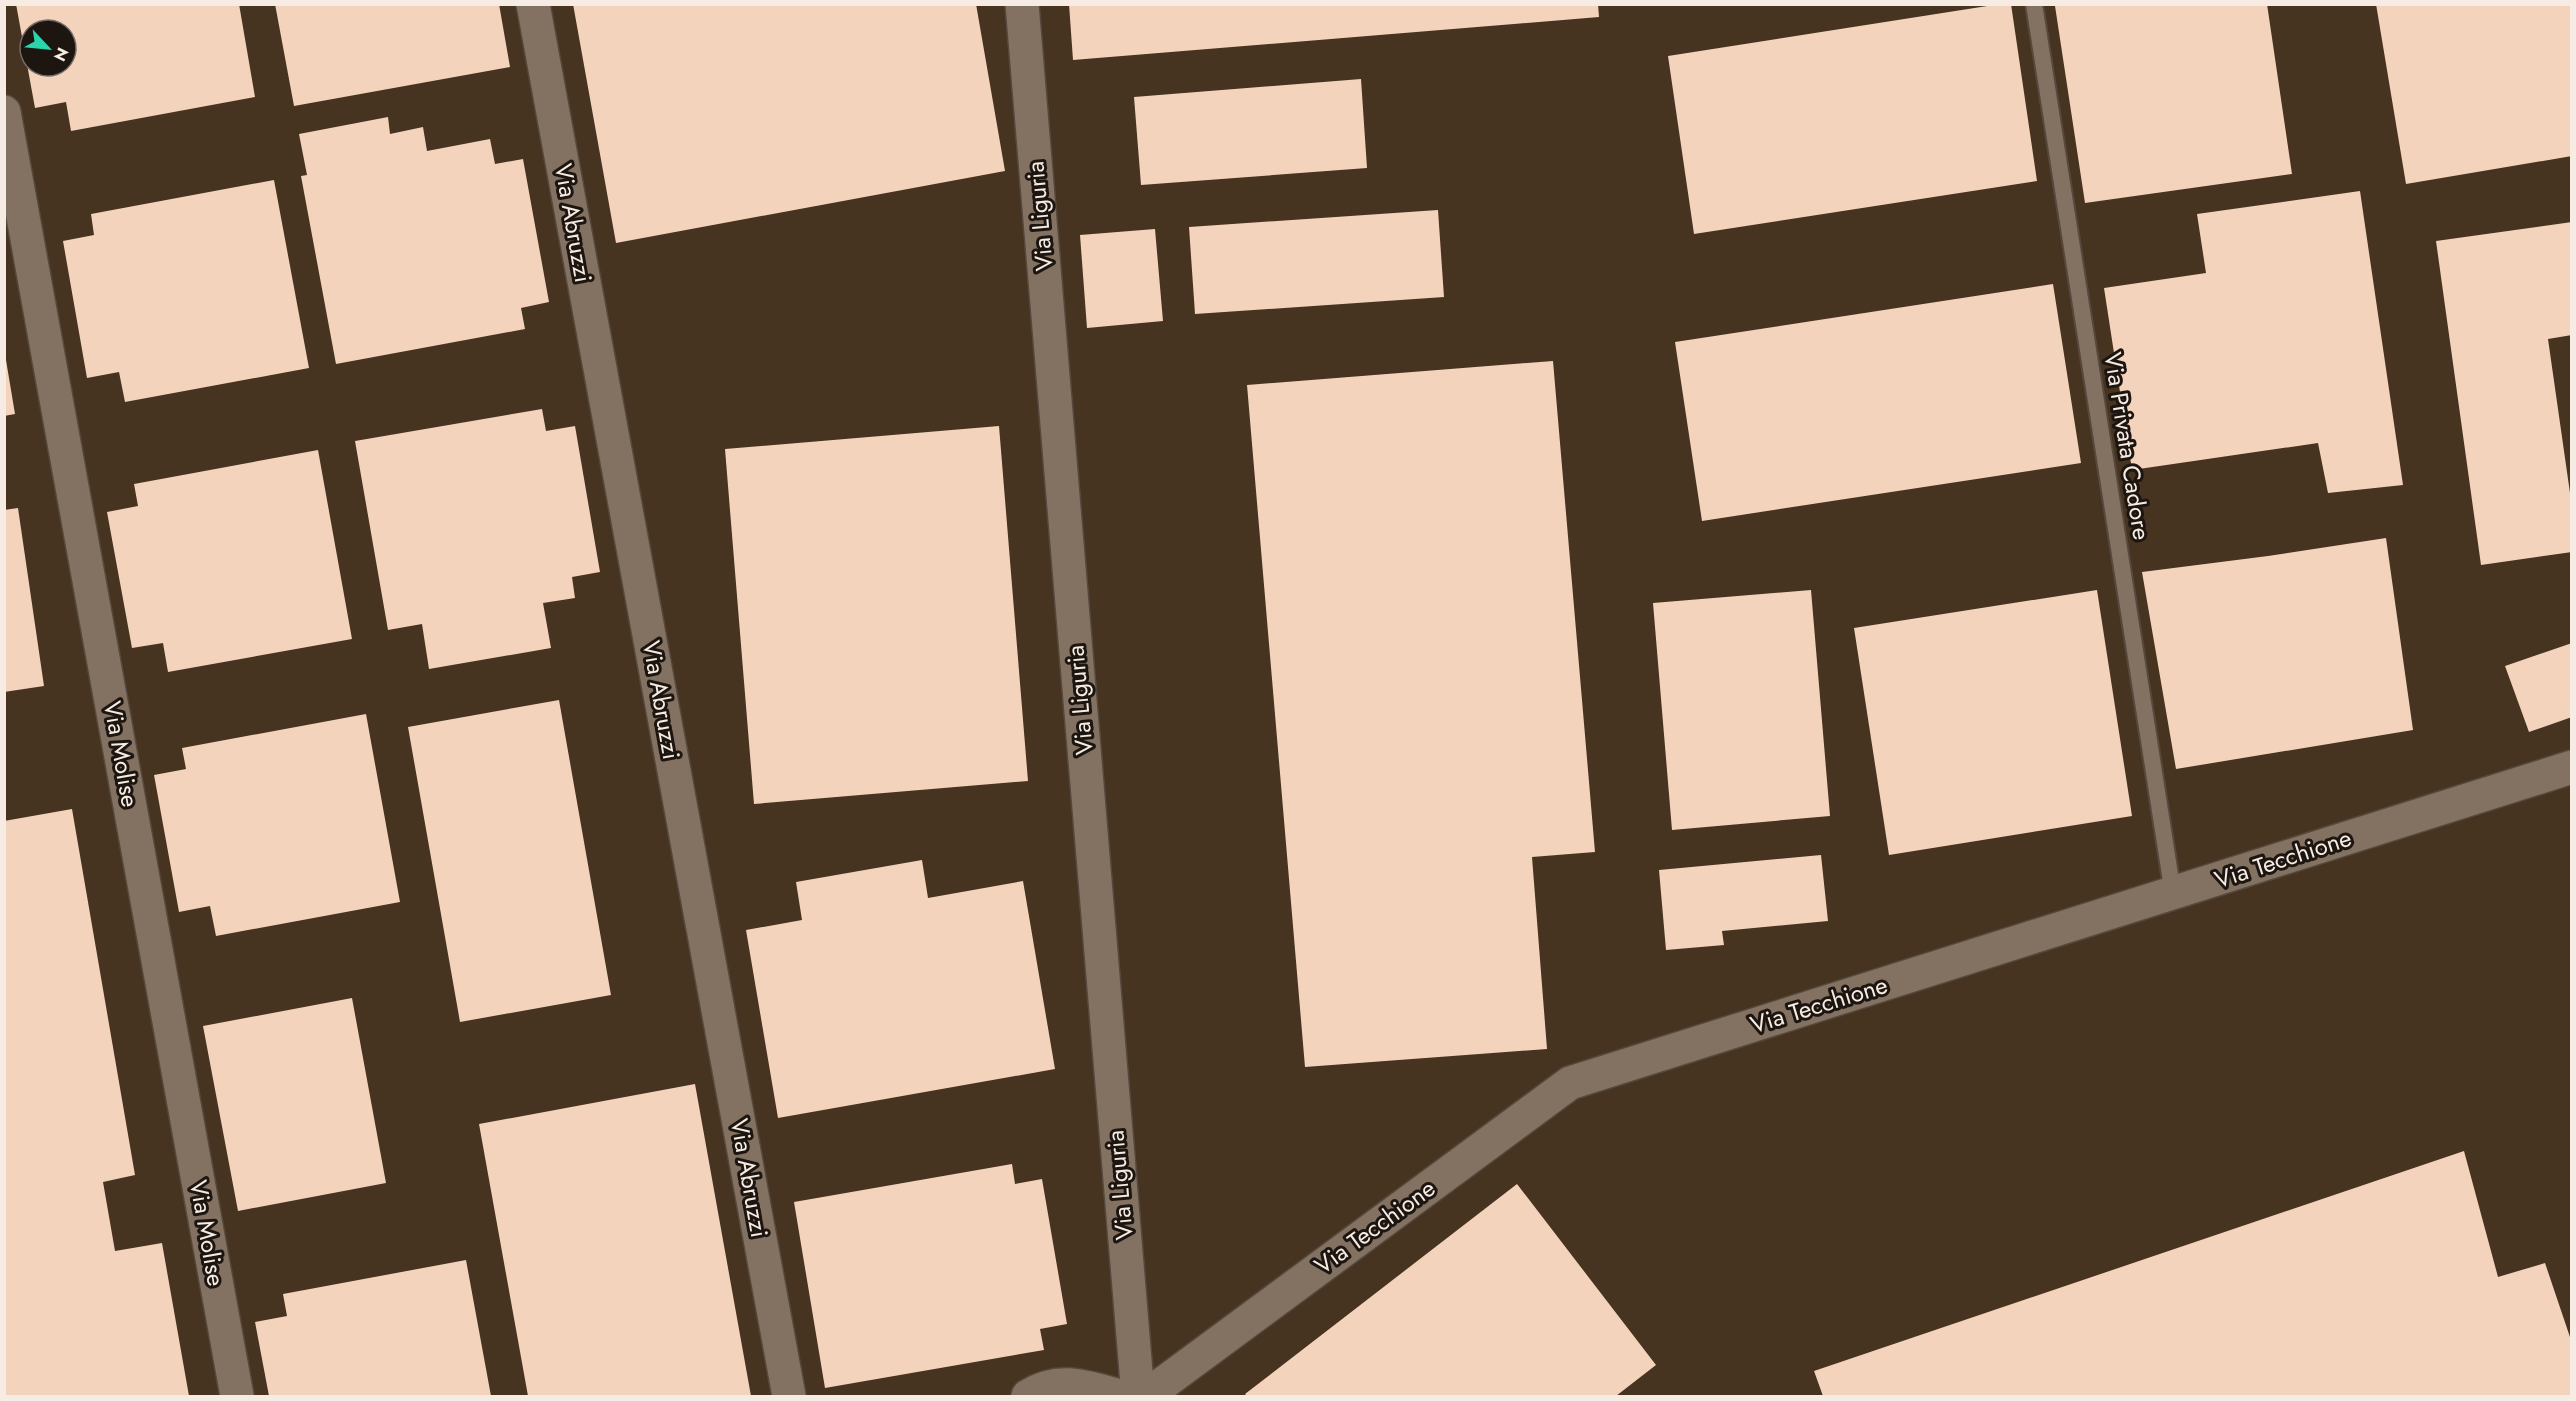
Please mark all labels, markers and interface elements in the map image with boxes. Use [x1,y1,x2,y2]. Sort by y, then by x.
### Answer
north arrow [18,18,78,78]
text: N [48,44,74,65]
street label: Via Liguria [1017,160,1062,272]
street label: Via Abruzzi [546,161,601,285]
street label: Via Privata Cadore [2095,350,2160,542]
street label: Via Abruzzi [634,638,689,762]
street label: Via Liguria [1057,644,1102,756]
street label: Via Molise [95,698,148,810]
street label: Via Tecchione [2210,820,2356,897]
street label: Via Tecchione [1746,967,1892,1042]
street label: Via Abruzzi [722,1116,777,1240]
street label: Via Liguria [1097,1129,1142,1241]
street label: Via Tecchione [1307,1171,1442,1282]
street label: Via Molise [181,1177,234,1289]

